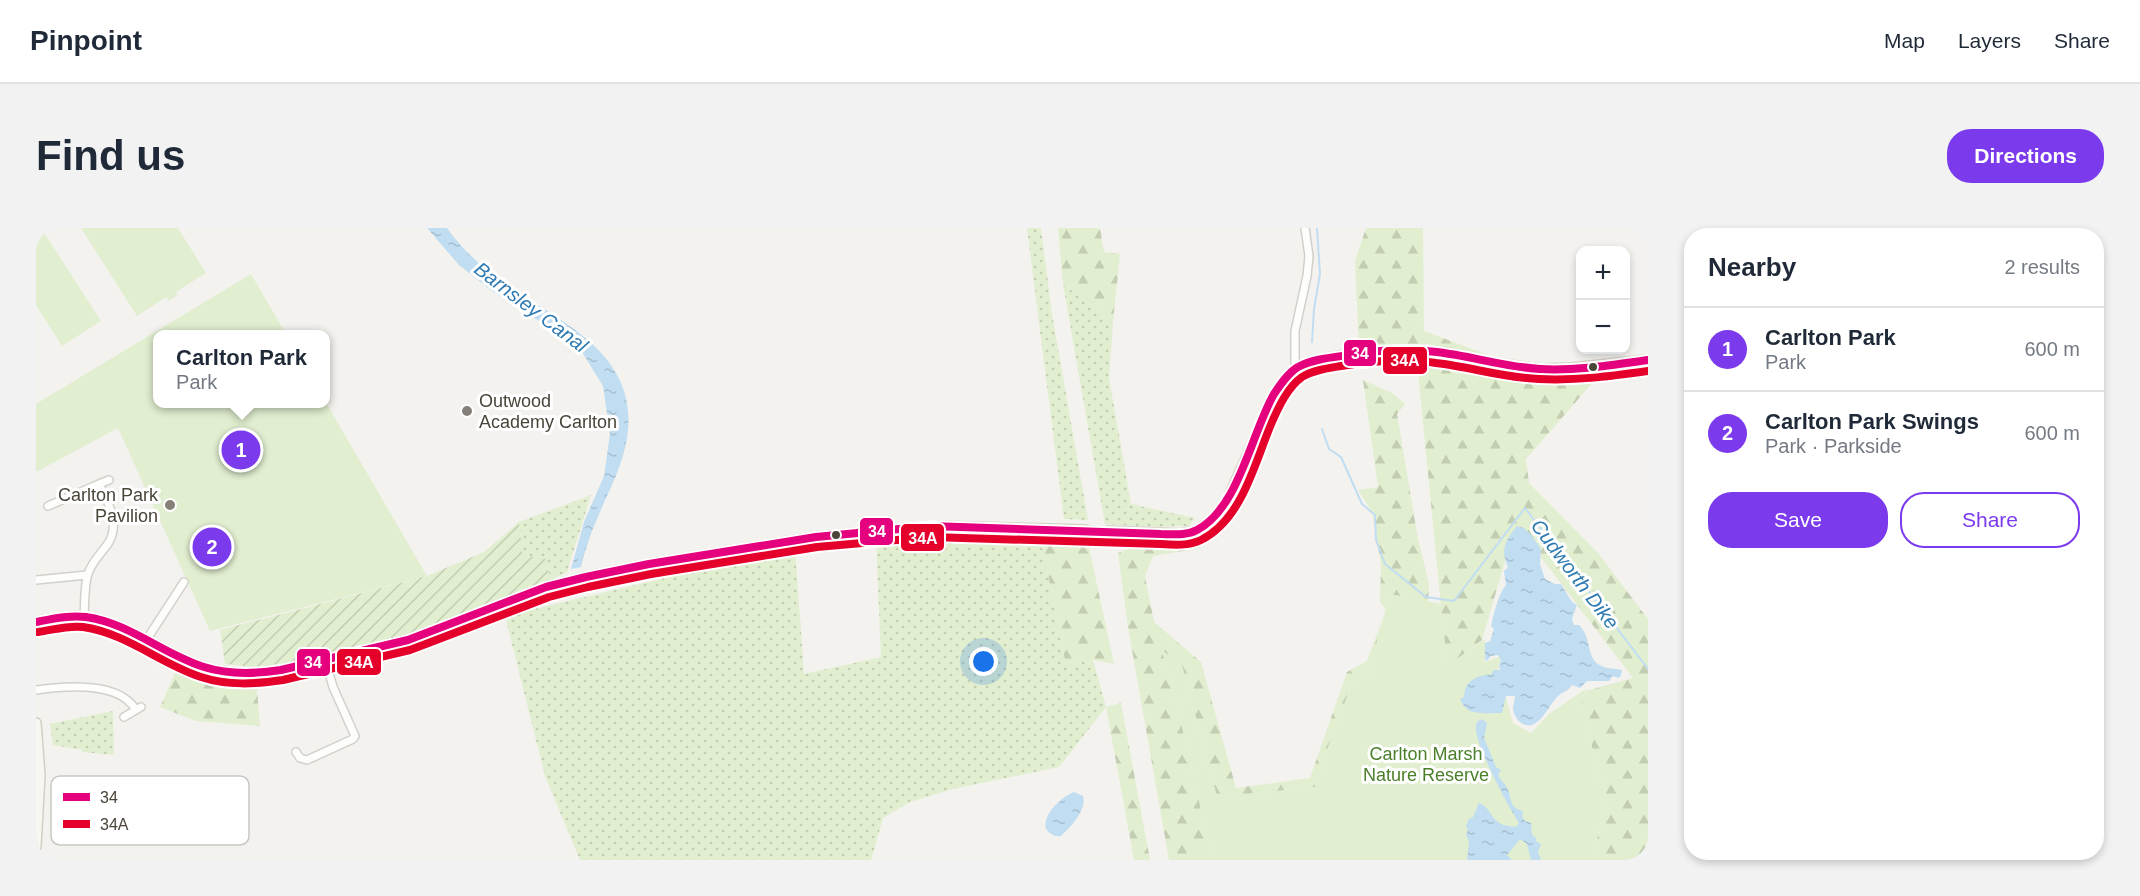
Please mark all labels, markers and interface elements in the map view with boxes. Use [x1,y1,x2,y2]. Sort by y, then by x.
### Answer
text: Pinpoint [30,25,142,56]
text: Map [1884,29,1925,52]
text: Layers [1958,29,2021,52]
text: Share [2054,29,2110,52]
button: Directions [1947,129,2104,183]
text: Find us [36,132,185,179]
map controls [1576,246,1630,354]
button: + [1576,246,1630,300]
text: Nearby [1708,252,1796,282]
text: 2 results [2004,256,2080,278]
water label: Barnsley Canal [470,257,592,357]
button: − [1576,300,1630,354]
text: Carlton Park [1765,325,1896,350]
popup [153,330,330,408]
text: 1 [1722,338,1733,360]
text: 600 m [2024,338,2080,360]
line badge: 34 [1343,339,1377,367]
text: Carlton Park [176,345,307,370]
text: 34 [1351,345,1369,362]
line badge: 34A [1382,346,1428,375]
text: Park [1765,351,1806,373]
text: 34A [1390,352,1420,369]
unlabelled marker [1587,361,1599,373]
text: Park [176,371,217,393]
place label: Outwood Academy Carlton [479,391,617,432]
marker: Outwood Academy Carlton [460,404,474,418]
text: Carlton Park Swings [1765,409,1979,434]
text: 2 [1722,422,1733,444]
text: 600 m [2024,422,2080,444]
pin: 1 [222,428,260,472]
text: Park · Parkside [1765,435,1902,457]
place label: Carlton Park Pavilion [58,485,159,526]
button: Save [1708,492,1888,548]
button: Share [1900,492,2080,548]
marker: Carlton Park Pavilion [163,498,177,512]
water label: Cudworth Dike [1527,515,1623,633]
line badge: 34 [859,517,894,546]
text: 34 [868,523,886,540]
line badge: 34A [900,523,945,552]
pin: 2 [192,524,231,570]
unlabelled marker [830,529,842,541]
text: 34A [908,530,938,547]
your location [969,647,998,676]
line badge: 34 [296,648,331,677]
line badge: 34A [336,648,382,676]
text: 34 [304,654,322,671]
text: 34A [344,654,374,671]
park label: Carlton Marsh Nature Reserve [1363,744,1489,785]
legend [51,776,249,845]
text: 34 [100,789,118,806]
text: 34A [100,816,129,833]

